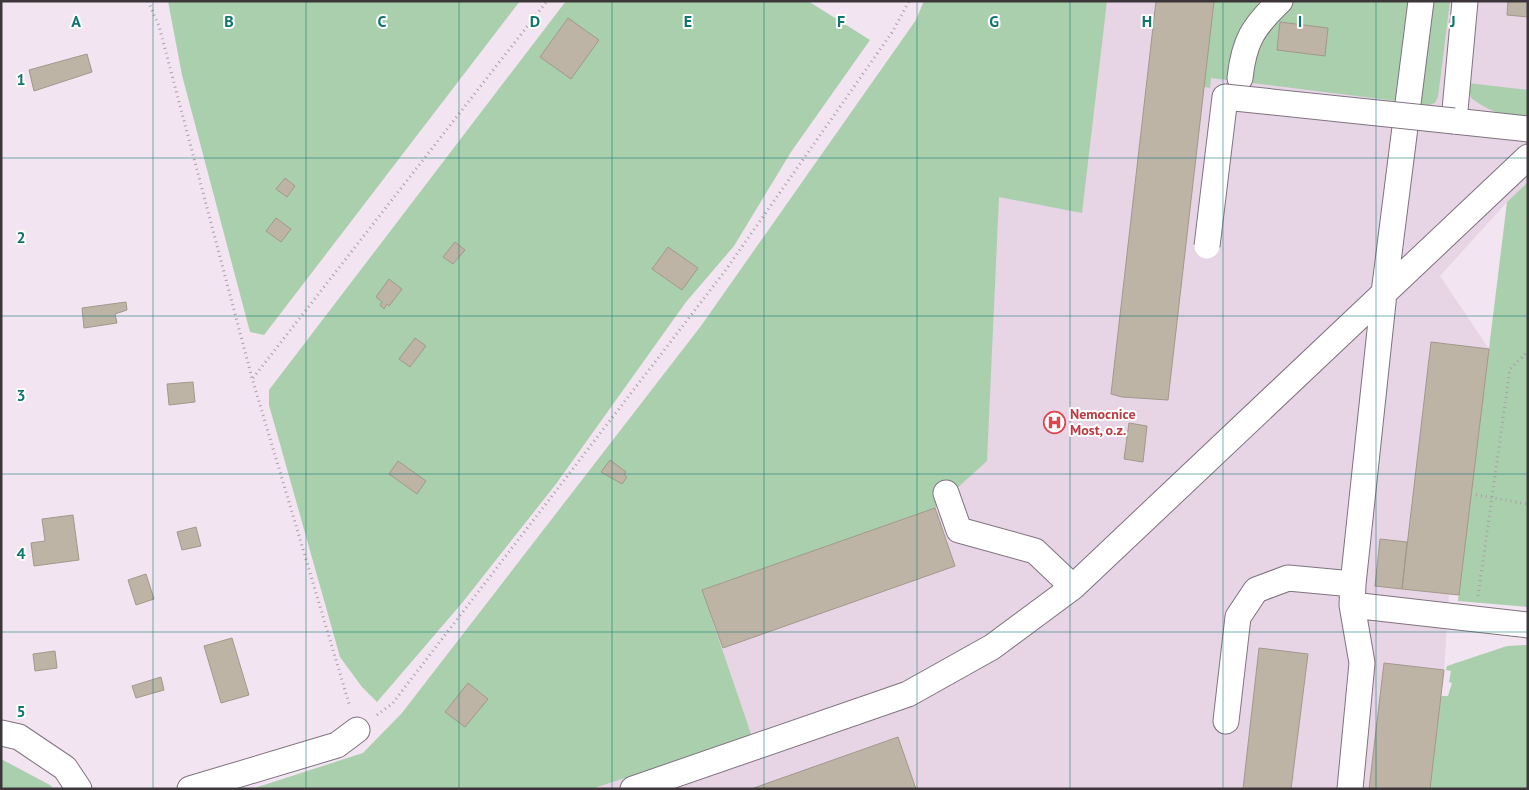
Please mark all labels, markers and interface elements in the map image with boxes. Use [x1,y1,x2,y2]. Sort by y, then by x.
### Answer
text: A [71,11,81,31]
text: B [224,11,234,31]
text: C [378,11,387,31]
text: D [530,11,540,31]
text: E [684,11,692,31]
text: F [837,11,845,31]
text: G [989,11,999,31]
text: H [1142,11,1152,31]
text: I [1298,11,1302,31]
text: J [1449,11,1456,31]
text: 1 [16,69,26,89]
text: 2 [16,227,26,247]
text: 3 [16,385,26,405]
place label: Nemocnice Most, o.z. [1070,405,1136,439]
hospital icon: Nemocnice Most, o.z. [1042,410,1066,434]
text: 4 [16,543,26,563]
text: 5 [16,701,26,721]

